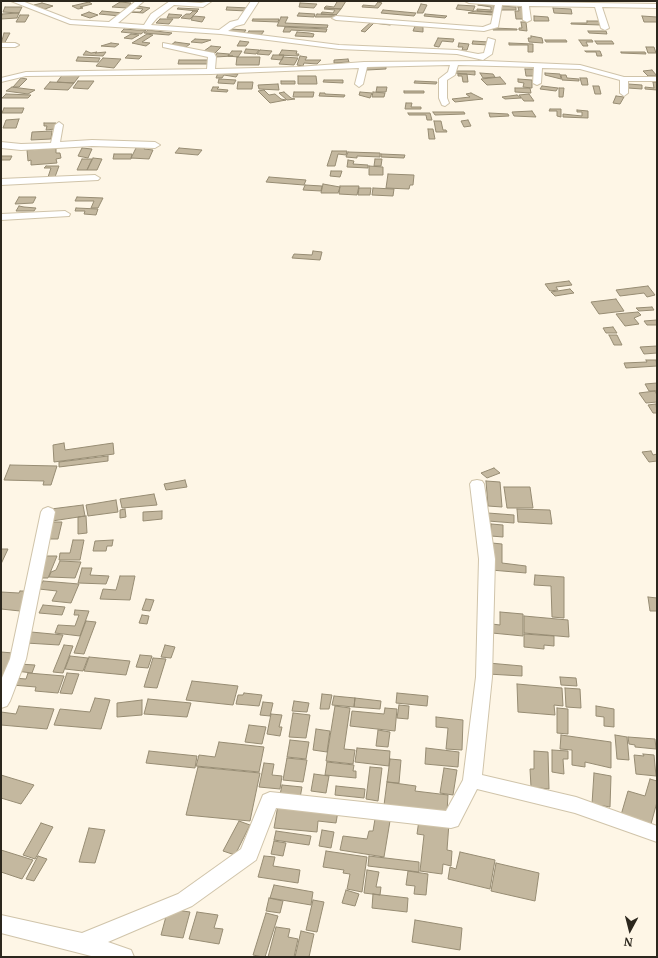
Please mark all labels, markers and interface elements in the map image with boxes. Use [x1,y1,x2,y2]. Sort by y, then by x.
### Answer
north arrow [610,910,650,950]
text: N [623,934,634,949]

